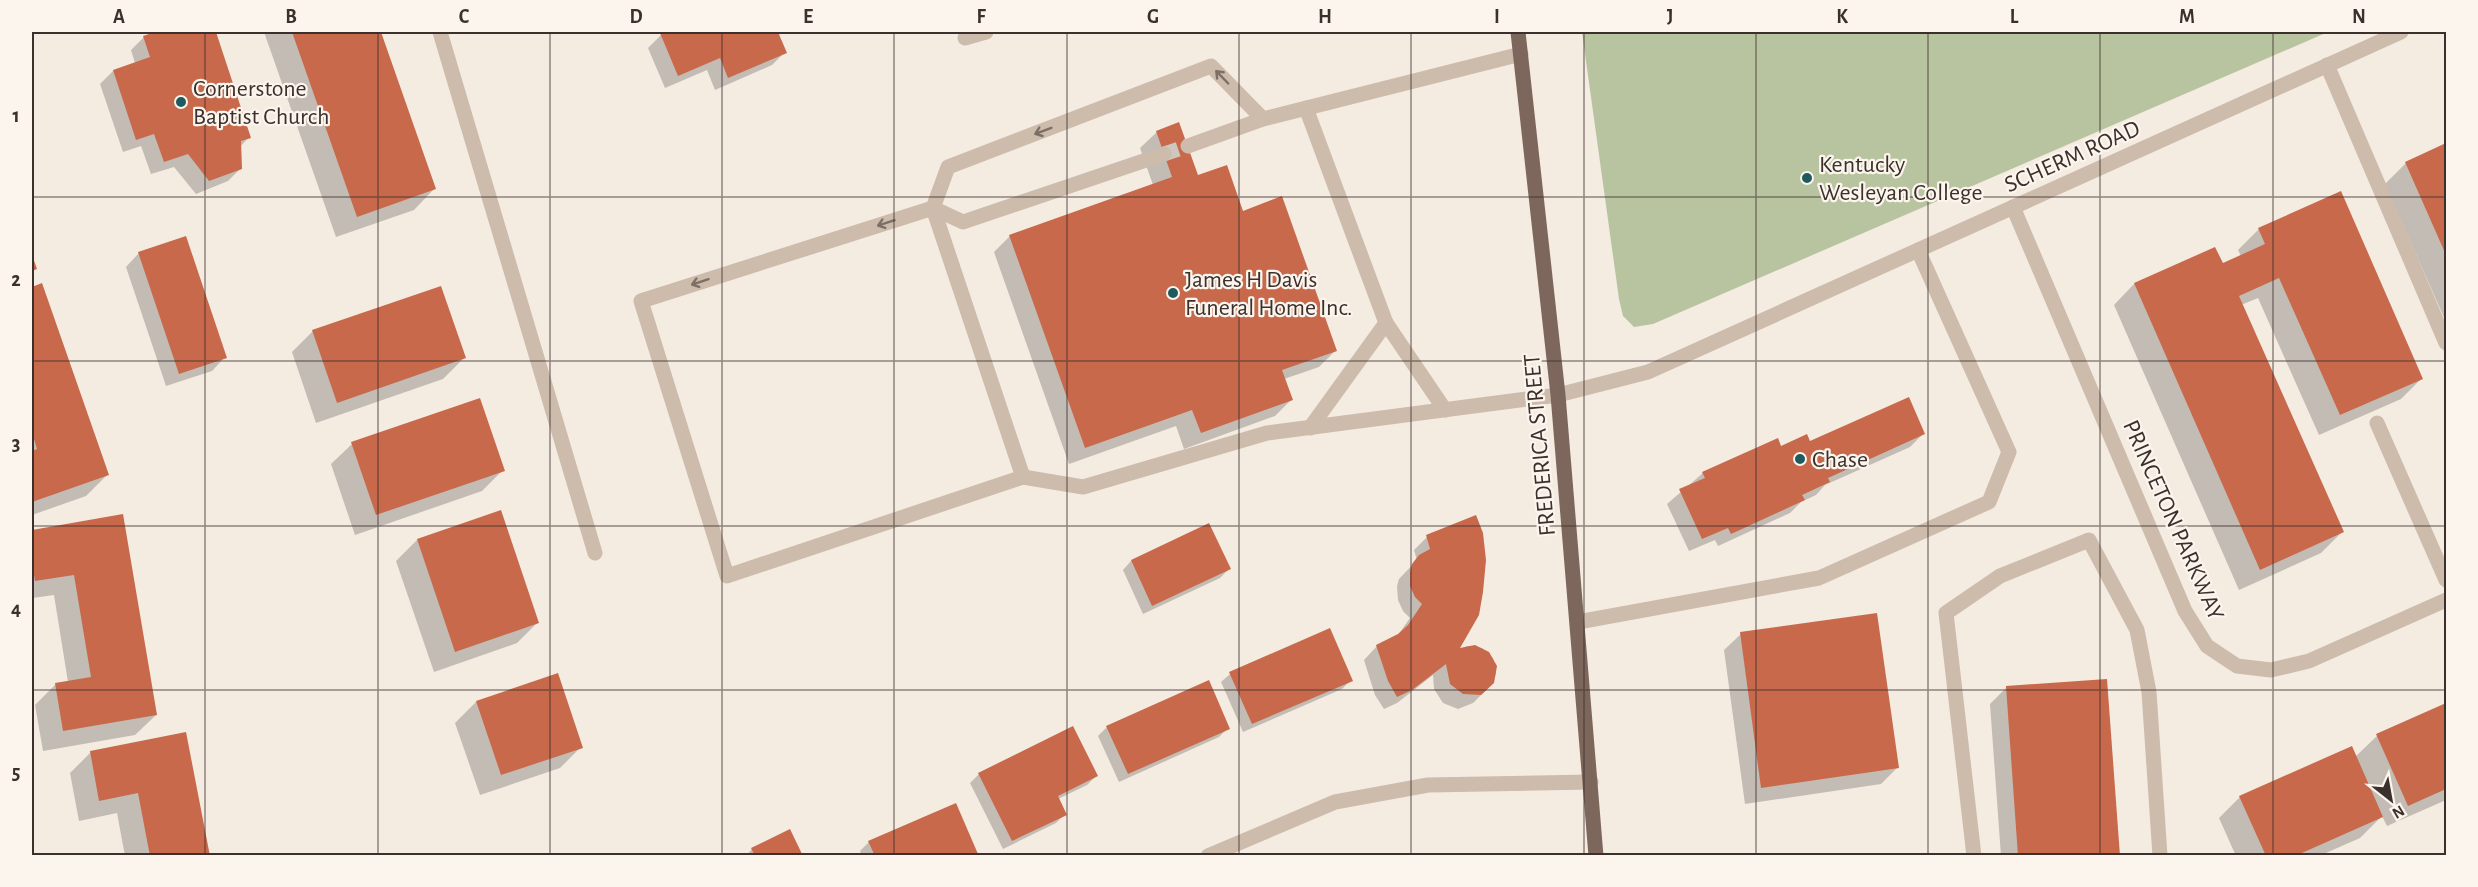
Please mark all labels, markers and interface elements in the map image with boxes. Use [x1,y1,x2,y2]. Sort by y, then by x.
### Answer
text: A [113,7,125,27]
text: B [285,7,297,27]
text: C [459,7,470,27]
text: D [629,7,643,27]
text: E [803,7,813,27]
text: F [976,7,986,27]
text: G [1147,7,1159,27]
text: H [1318,7,1332,27]
text: I [1494,7,1500,27]
text: J [1667,7,1673,27]
text: K [1836,7,1848,27]
text: L [2010,7,2019,27]
text: M [2179,7,2195,27]
text: N [2352,7,2366,27]
one-way arrow [1215,69,1229,84]
place label: Cornerstone Baptist Church [193,77,330,129]
marker: Cornerstone Baptist Church [174,95,188,109]
text: 1 [12,106,20,126]
street label: SCHERM ROAD [2001,116,2144,197]
one-way arrow [1035,126,1053,137]
place label: Kentucky Wesleyan College [1819,153,1983,205]
marker: Kentucky Wesleyan College [1800,171,1814,185]
one-way arrow [877,218,896,229]
place label: James H Davis Funeral Home Inc. [1185,268,1353,320]
text: 2 [11,270,21,290]
one-way arrow [691,277,710,288]
marker: James H Davis Funeral Home Inc. [1166,286,1180,300]
street label: FREDERICA STREET [1520,353,1560,537]
street label: PRINCETON PARKWAY [2118,417,2228,624]
text: 3 [12,434,20,454]
place label: Chase [1812,448,1868,472]
marker: Chase [1793,452,1807,466]
text: 4 [11,599,21,619]
text: 5 [12,763,20,783]
north arrow [2361,770,2421,830]
text: N [2389,802,2407,822]

